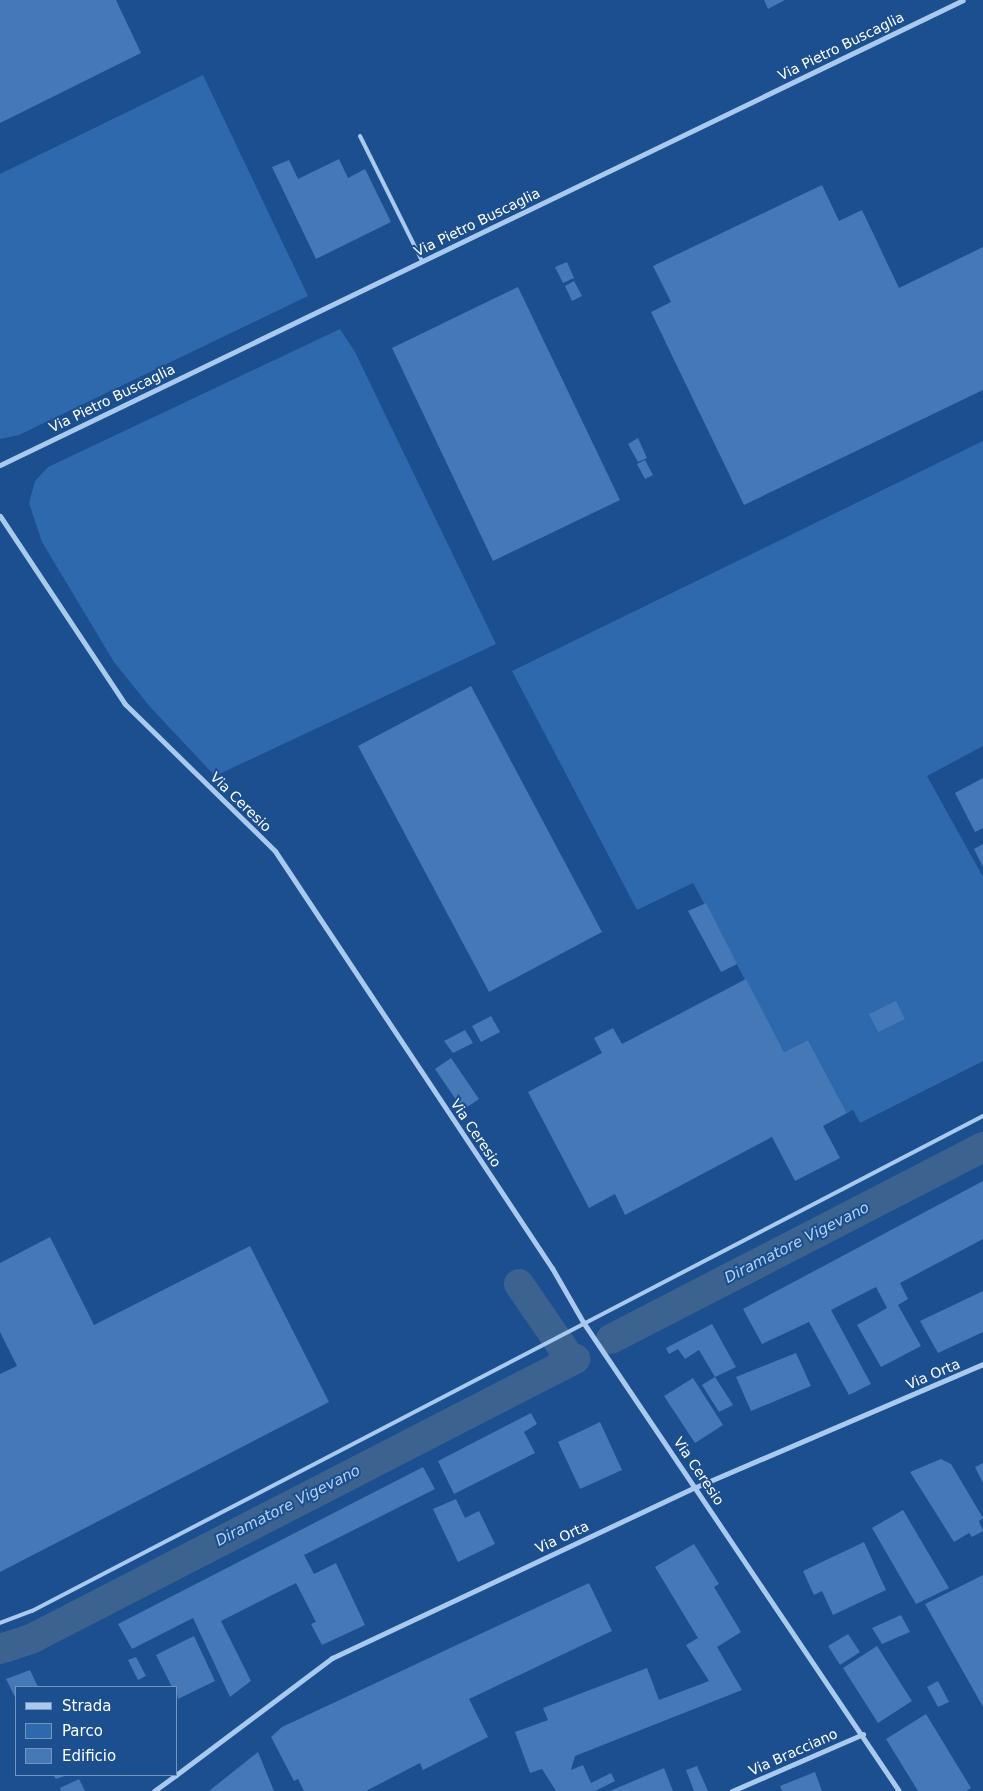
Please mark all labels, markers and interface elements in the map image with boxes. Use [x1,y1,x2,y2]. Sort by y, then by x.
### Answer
street label: Via Pietro Buscaglia [775,8,907,84]
street label: Via Pietro Buscaglia [411,184,543,260]
street label: Via Pietro Buscaglia [46,360,178,436]
street label: Via Ceresio [207,769,275,835]
street label: Via Ceresio [447,1096,505,1170]
water label: Diramatore Vigevano [722,1199,872,1287]
street label: Via Orta [903,1355,963,1393]
street label: Via Ceresio [670,1434,728,1508]
water label: Diramatore Vigevano [213,1462,363,1550]
street label: Via Orta [533,1517,591,1557]
legend [15,1686,178,1776]
text: Strada [62,1697,111,1715]
text: Parco [62,1722,103,1740]
street label: Via Bracciano [746,1725,840,1779]
text: Edificio [62,1747,116,1765]

